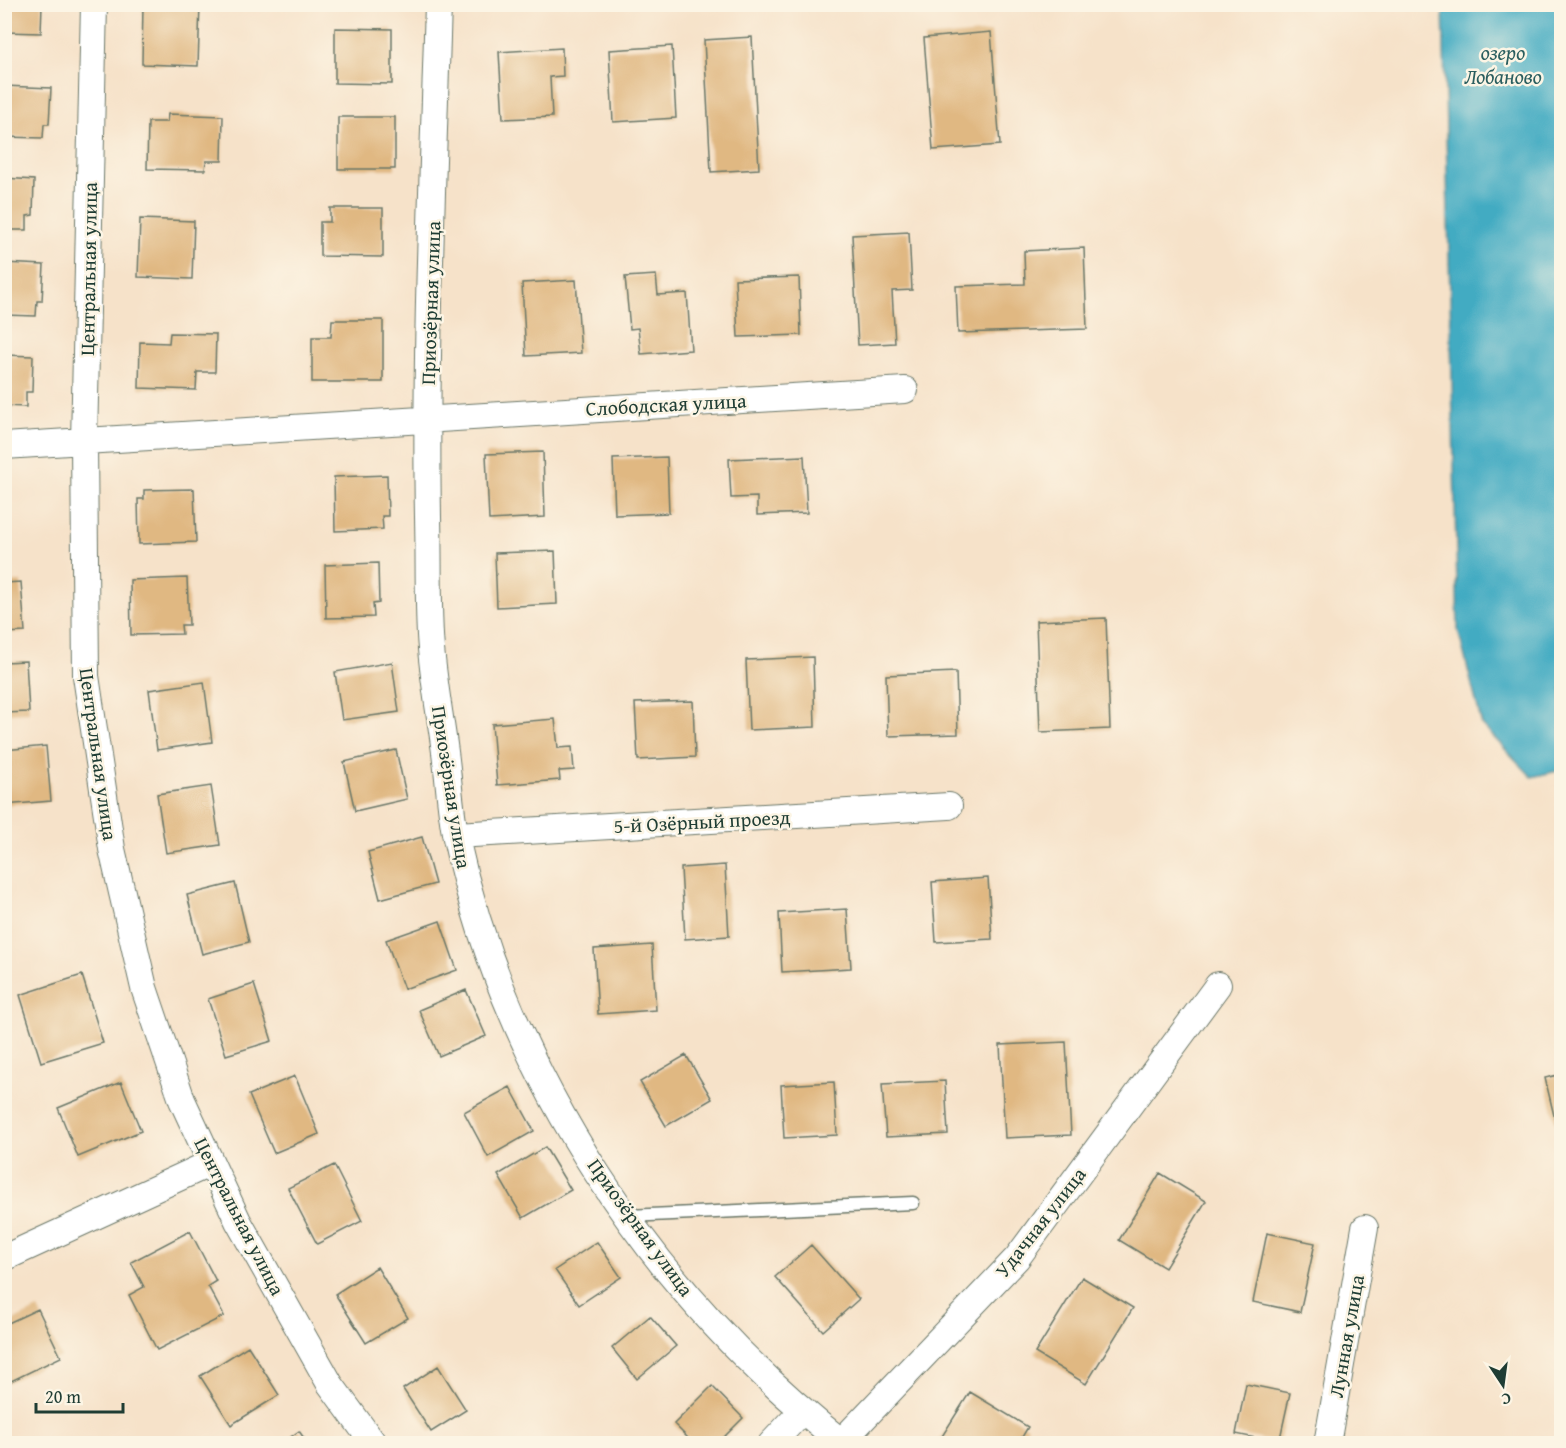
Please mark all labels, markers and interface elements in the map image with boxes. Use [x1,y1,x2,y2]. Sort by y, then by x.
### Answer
water label: озеро Лобаново [1464,37,1542,92]
street label: Центральная улица [72,181,104,356]
street label: Приозёрная улица [413,220,447,386]
street label: Слободская улица [585,385,748,423]
street label: Центральная улица [73,666,126,843]
street label: Приозёрная улица [425,704,479,871]
street label: 5-й Озёрный проезд [613,802,791,840]
street label: Центральная улица [188,1132,293,1300]
street label: Приозёрная улица [581,1152,701,1302]
street label: Удачная улица [988,1160,1093,1283]
street label: Лунная улица [1321,1272,1371,1400]
north arrow [1473,1355,1533,1415]
scale bar [36,1376,123,1414]
text: 20 m [45,1383,81,1410]
text: С [1499,1387,1513,1412]

